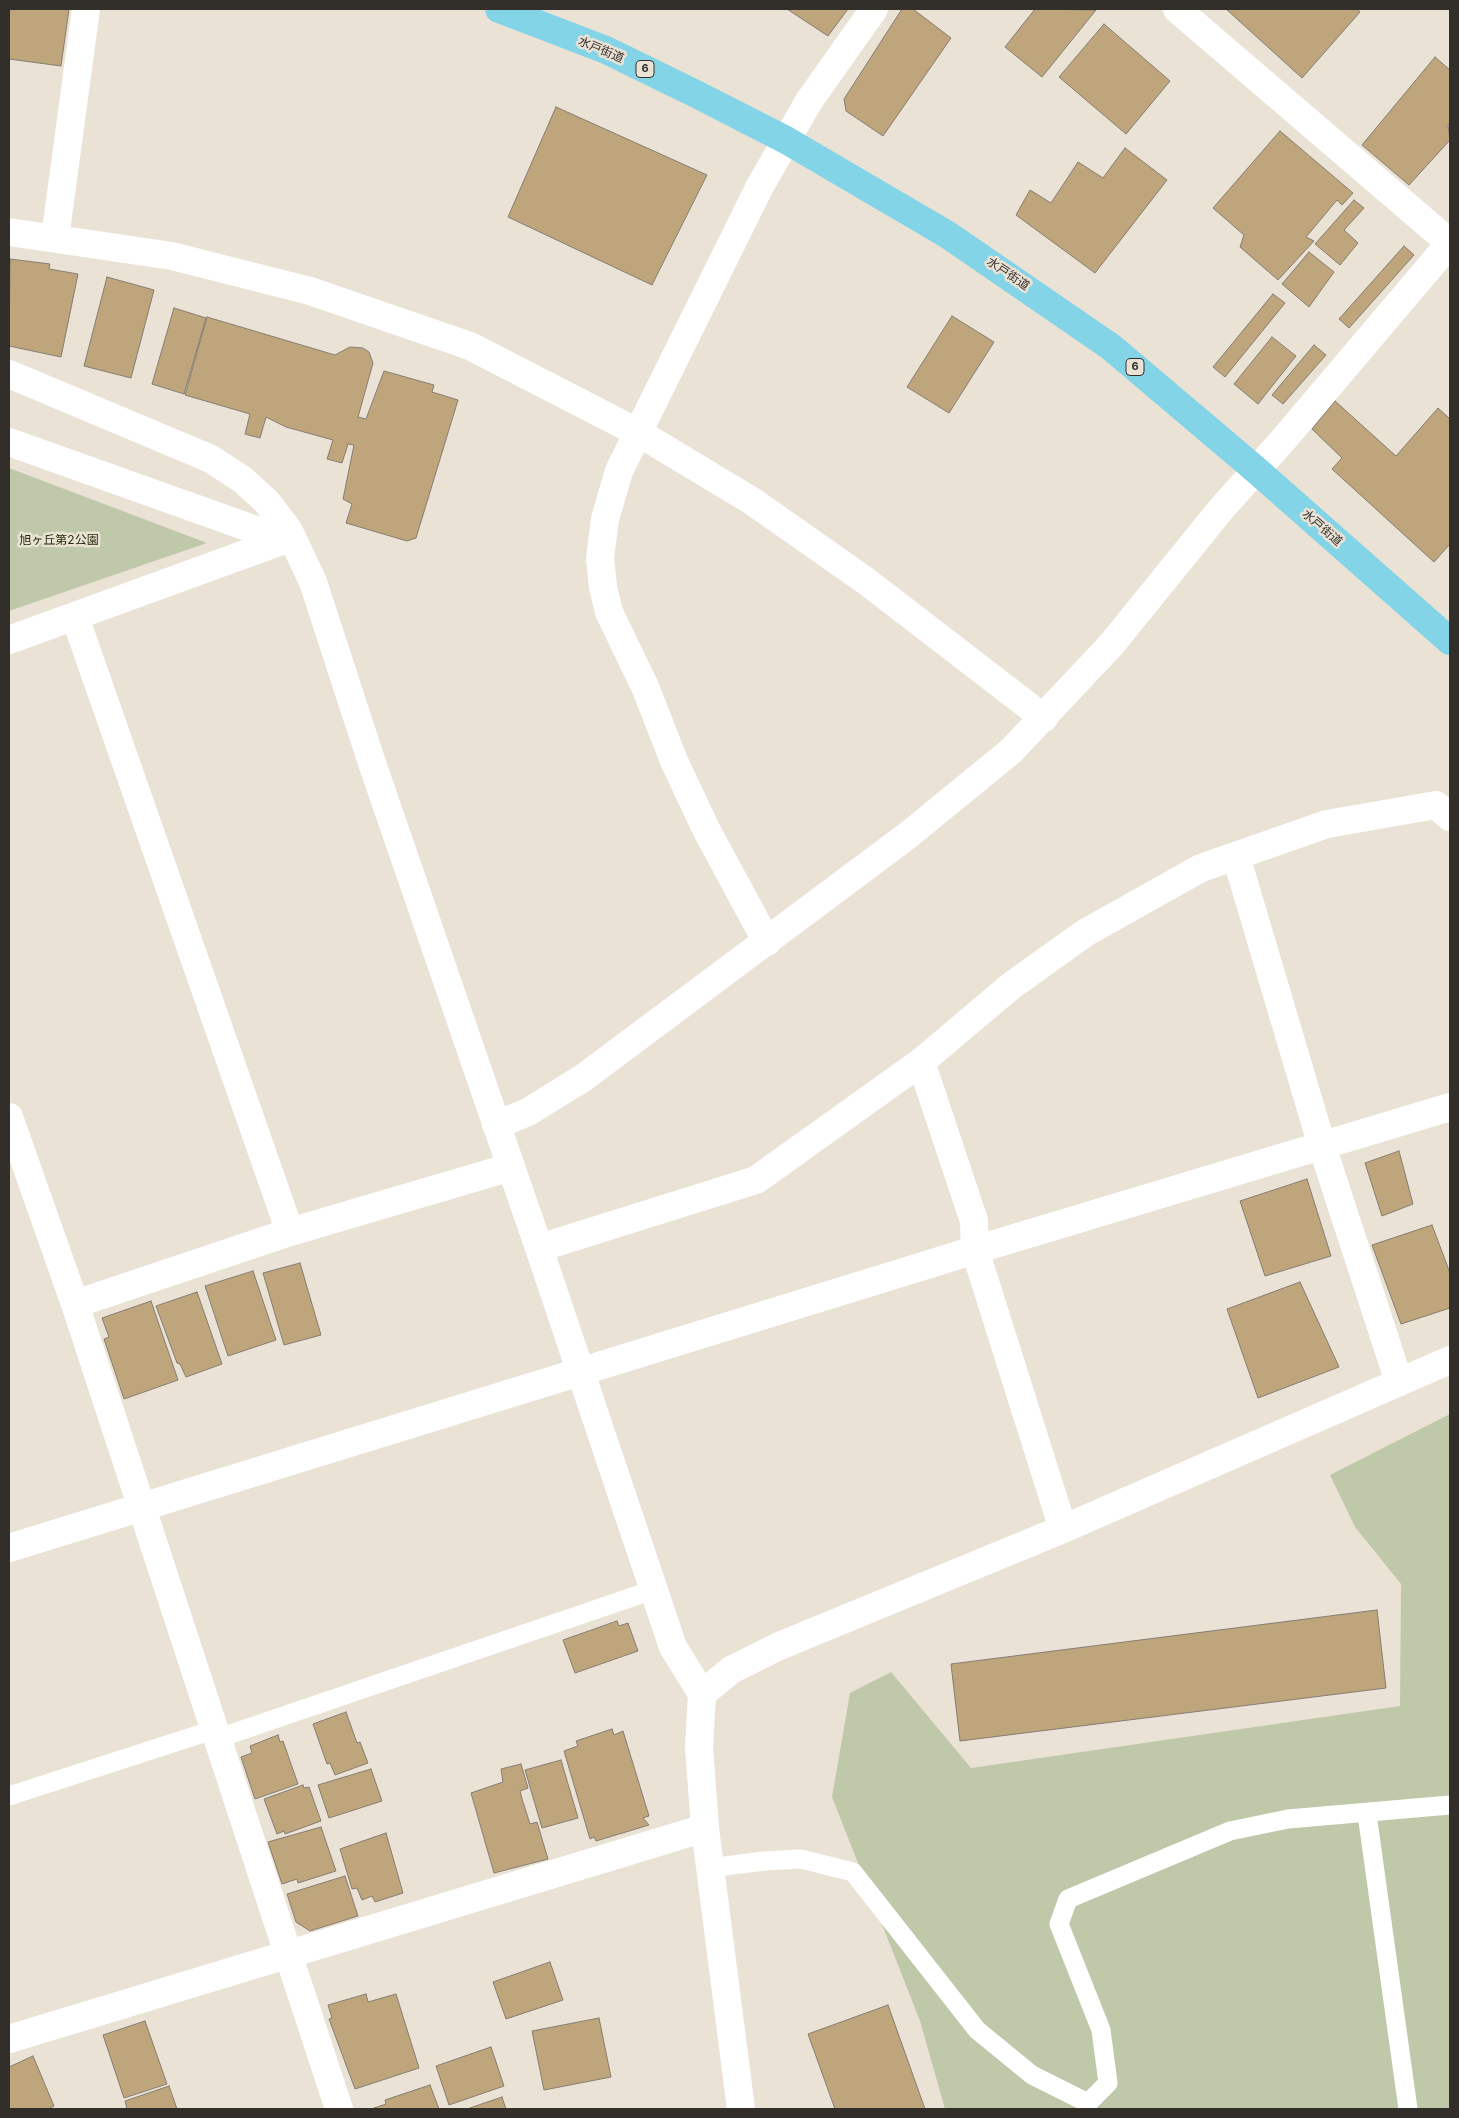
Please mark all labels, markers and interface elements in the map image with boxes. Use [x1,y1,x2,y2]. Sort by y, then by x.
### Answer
street label: 水戸街道 [576,34,626,66]
road number: 6 [636,61,654,78]
street label: 水戸街道 [984,255,1032,293]
road number: 6 [1126,358,1144,376]
street label: 水戸街道 [1299,507,1345,549]
park label: 旭ヶ丘第2公園 [19,533,99,547]

